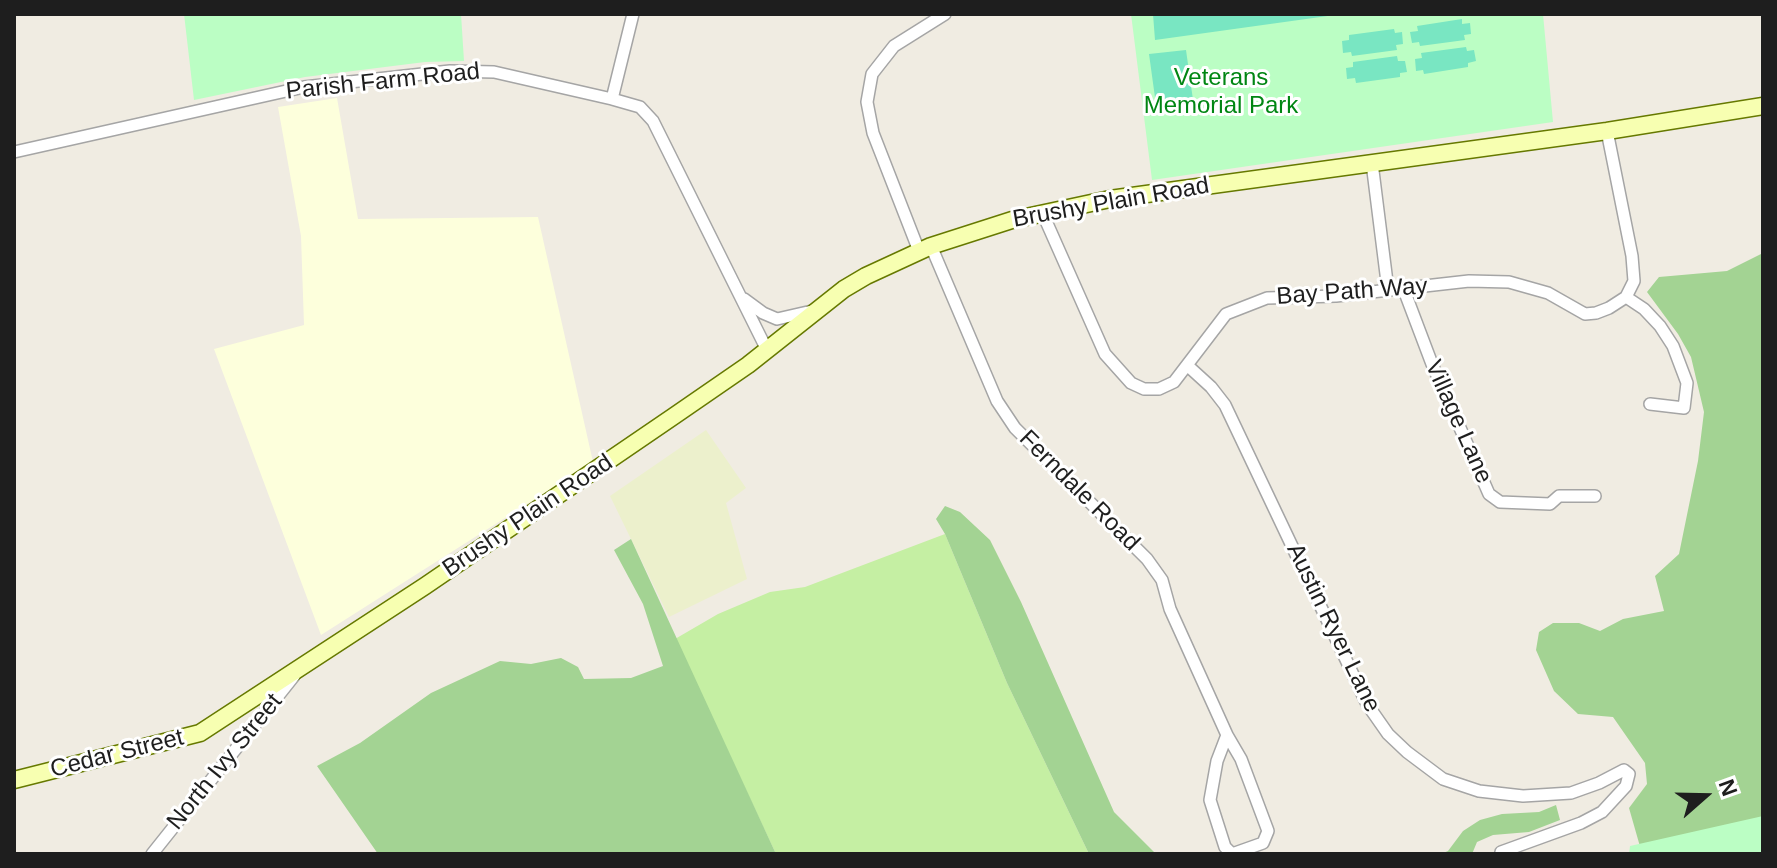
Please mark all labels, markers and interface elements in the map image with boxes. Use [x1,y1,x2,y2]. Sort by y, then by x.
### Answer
street label: Parish Farm Road [285,58,481,106]
park label: Veterans Memorial Park [1144,64,1298,120]
street label: Brushy Plain Road [1011,172,1211,234]
street label: Bay Path Way [1276,272,1428,312]
street label: Village Lane [1418,356,1498,488]
street label: Ferndale Road [1013,425,1145,557]
street label: Brushy Plain Road [438,448,618,584]
street label: Austin Ryer Lane [1280,539,1386,717]
street label: North Ivy Street [161,688,289,836]
street label: Cedar Street [48,724,186,784]
north arrow [1665,756,1745,836]
text: N [1714,776,1742,799]

